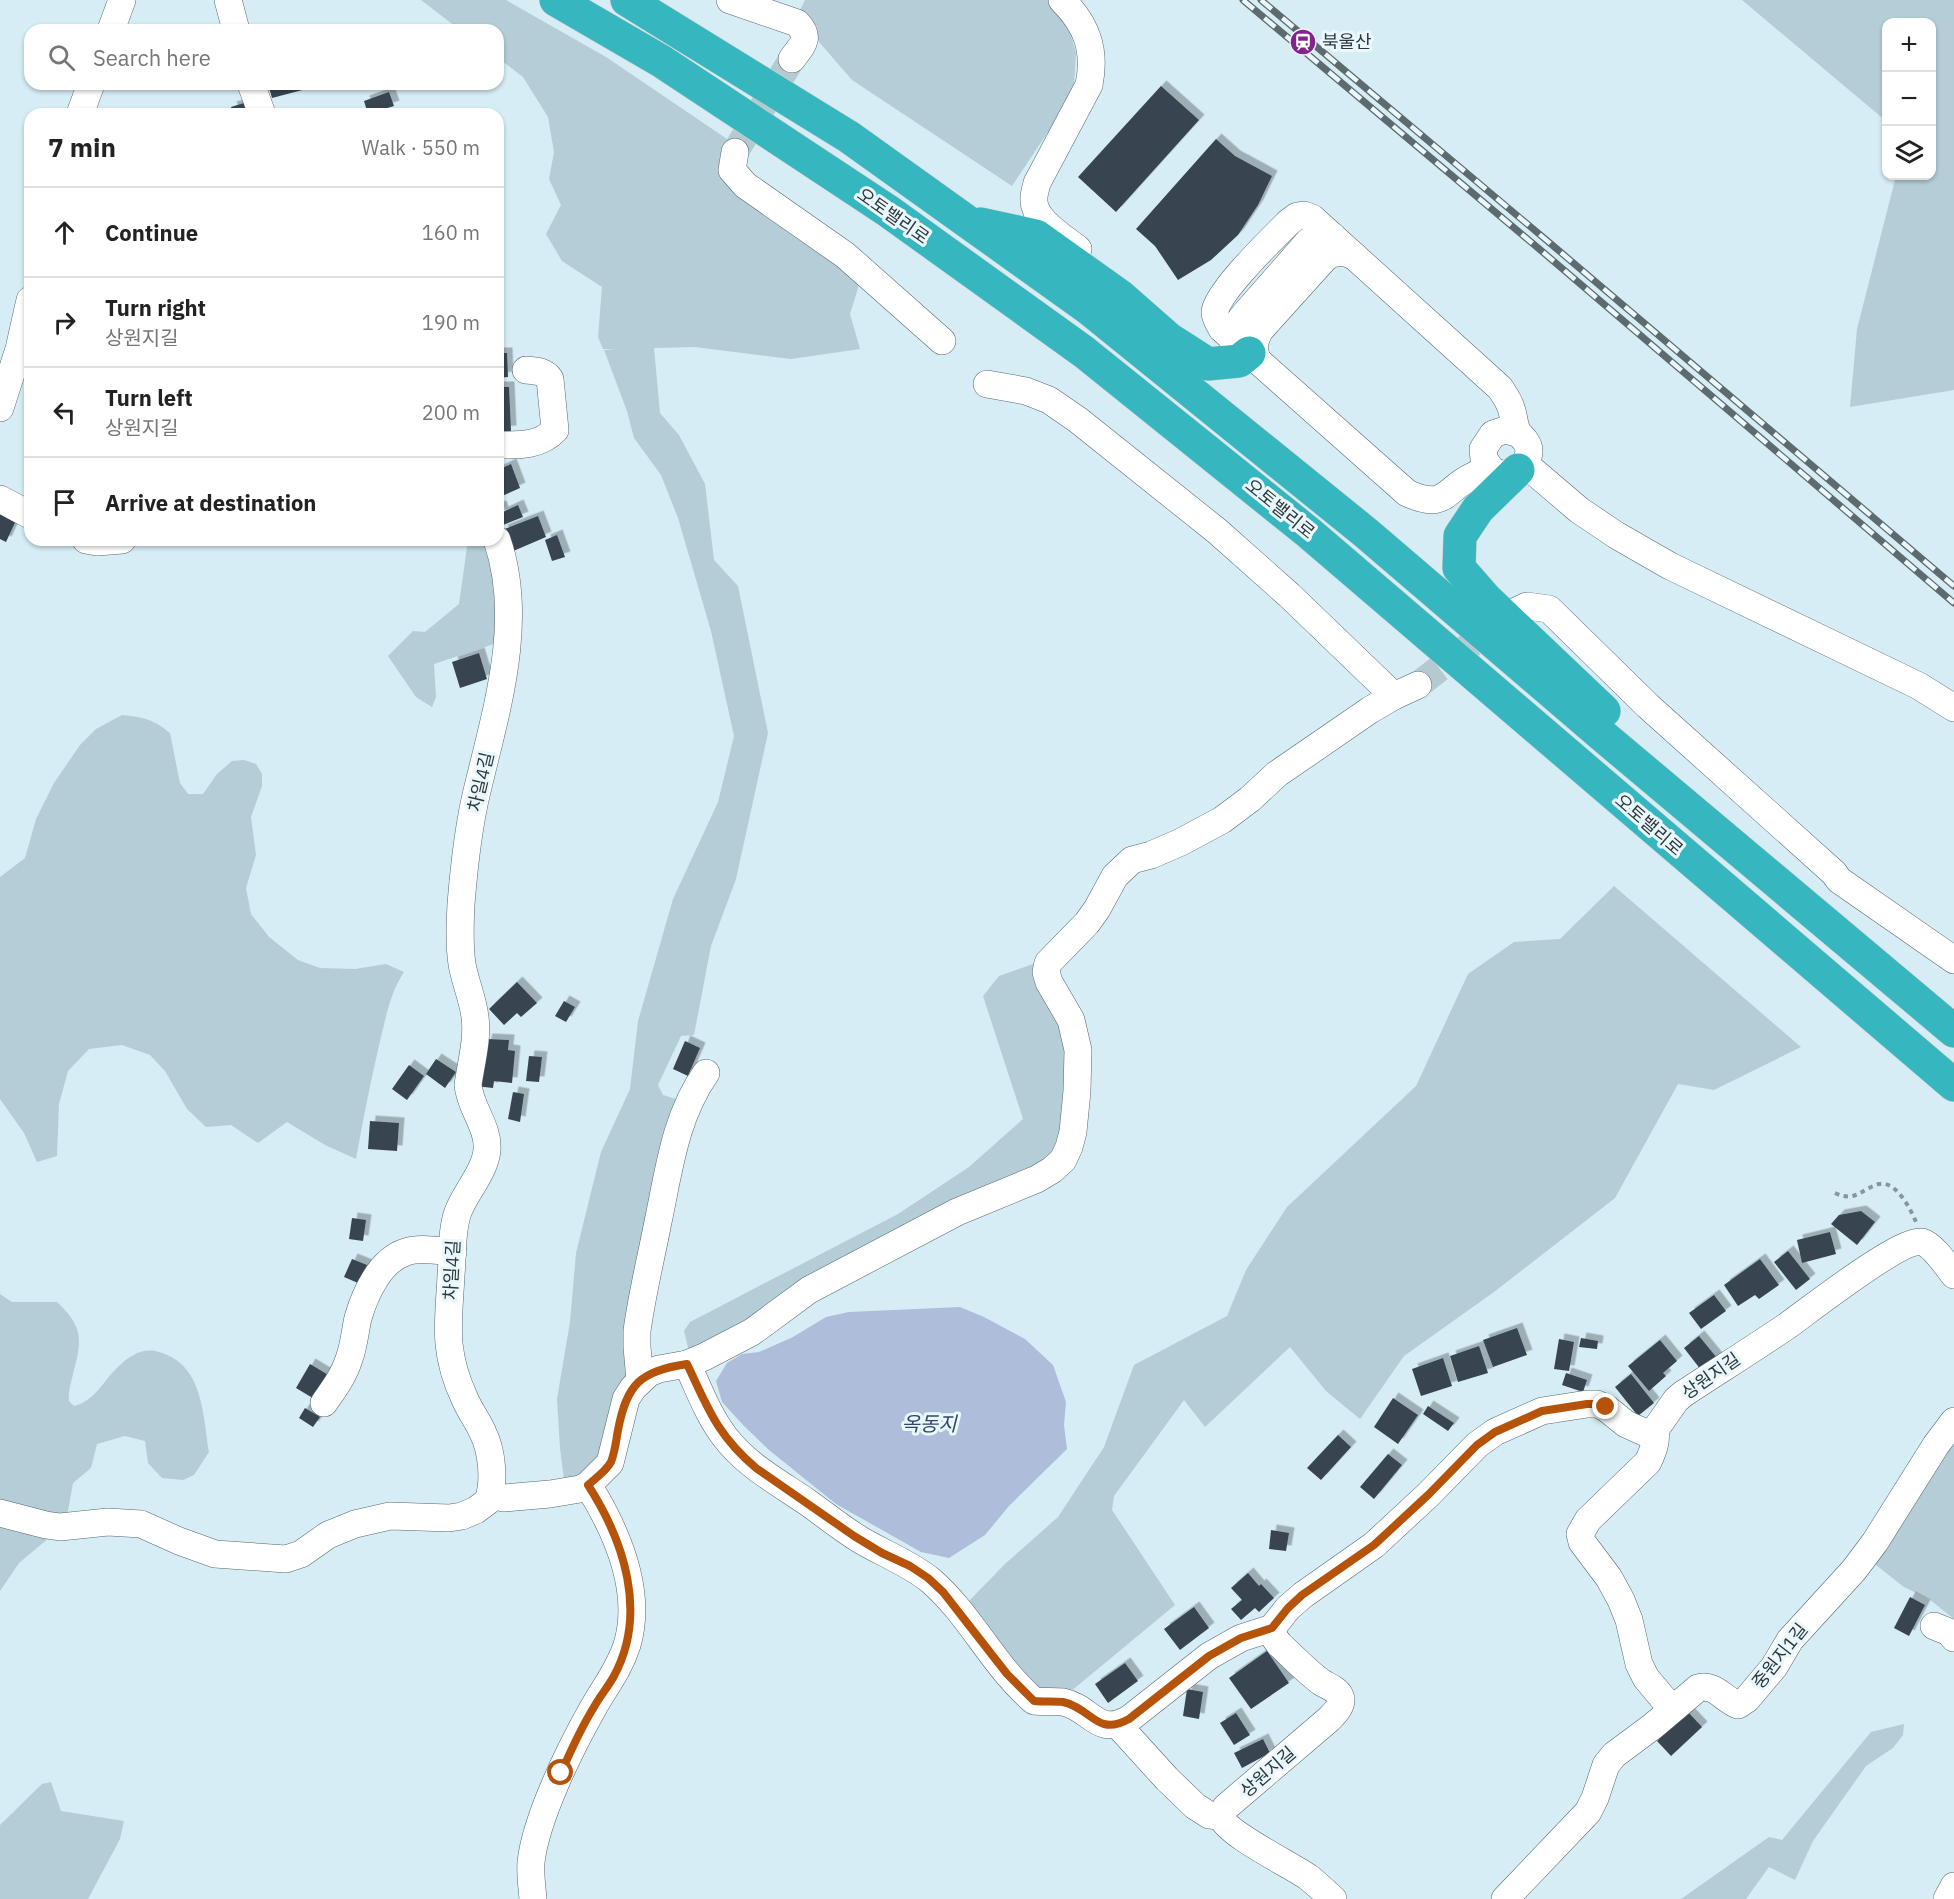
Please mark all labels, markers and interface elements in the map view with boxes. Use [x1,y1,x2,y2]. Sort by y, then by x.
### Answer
map controls [1882,18,1936,180]
button: + [1882,18,1936,72]
search box [24,24,504,90]
station icon: 북울산 [1288,27,1318,57]
place label: 북울산 [1322,30,1372,53]
icon: search [45,41,78,74]
text: Search here [93,43,211,72]
button: − [1882,72,1936,126]
button: layers [1882,126,1936,180]
text: 7 min [48,130,116,164]
text: Walk · 550 m [362,134,480,161]
street label: 오토밸리로 [853,182,934,249]
icon: ahead [48,216,81,249]
text: Continue [105,218,198,247]
text: 160 m [422,219,480,246]
text: Turn right [105,293,206,322]
icon: right [48,306,81,339]
text: 190 m [422,309,480,336]
text: 상원지길 [105,324,179,351]
text: Turn left [105,383,193,412]
icon: left [48,396,81,429]
text: 200 m [422,399,480,426]
text: 상원지길 [105,414,179,441]
street label: 오토밸리로 [1241,474,1320,544]
icon: arrive [48,486,81,519]
text: Arrive at destination [105,488,316,517]
street label: 차일4길 [463,750,499,814]
street label: 오토밸리로 [1611,789,1688,860]
street label: 차일4길 [438,1239,465,1301]
street label: 상원지길 [1677,1347,1744,1404]
route end [1592,1393,1618,1419]
water label: 옥동지 [901,1410,958,1437]
street label: 중원지1길 [1747,1618,1812,1693]
street label: 상원지길 [1235,1741,1300,1802]
route start [547,1759,573,1785]

